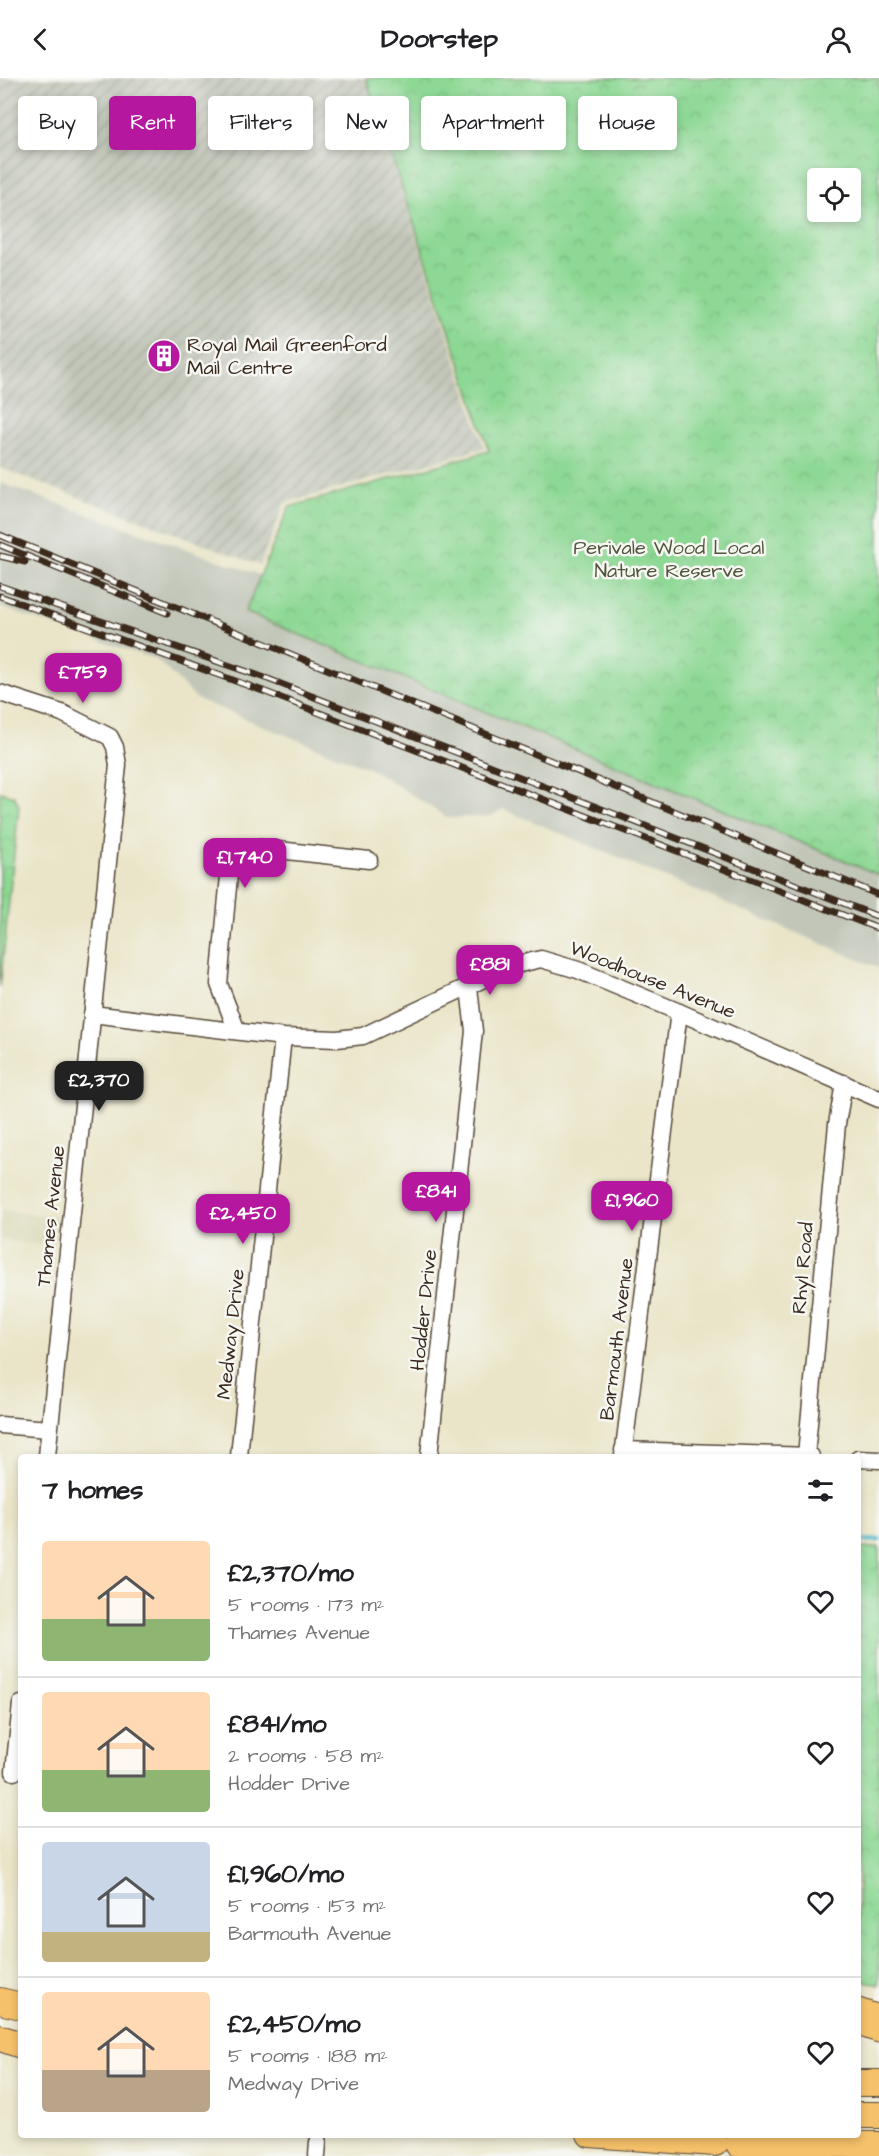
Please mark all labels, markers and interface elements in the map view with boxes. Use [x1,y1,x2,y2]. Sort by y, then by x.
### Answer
text: Doorstep [381,20,498,58]
icon: back [24,23,57,56]
icon: person [822,23,855,56]
chip: Buy [18,96,97,150]
chip: Rent [109,96,196,150]
chip: Filters [208,96,313,150]
chip: New [325,96,409,150]
chip: Apartment [421,96,566,150]
chip: House [578,96,677,150]
map controls [807,168,861,222]
button: locate [807,168,861,222]
place label: Royal Mail Greenford Mail Centre [187,331,387,382]
building icon: Royal Mail Greenford Mail Centre [146,338,182,374]
park label: Perivale Wood Local Nature Reserve [574,534,764,585]
pin: £759 [47,653,119,704]
text: £759 [59,658,107,686]
pin: £1,740 [196,838,294,889]
text: £1,740 [217,843,273,871]
street label: Woodhouse Avenue [565,934,740,1026]
pin: £881 [454,945,526,996]
text: £881 [470,950,510,978]
pin: £2,370 [50,1061,148,1112]
text: £2,370 [69,1066,129,1094]
street label: Thames Avenue [30,1144,72,1288]
pin: £841 [400,1172,472,1223]
text: £841 [416,1177,456,1205]
pin: £1,960 [583,1181,681,1232]
text: £1,960 [605,1186,659,1214]
pin: £2,450 [194,1194,292,1245]
text: £2,450 [210,1199,276,1227]
street label: Rhyl Road [785,1221,822,1315]
street label: Hodder Drive [404,1248,444,1372]
street label: Barmouth Avenue [593,1256,641,1422]
street label: Medway Drive [210,1267,253,1401]
text: 7 homes [42,1472,143,1508]
icon: filters [804,1474,837,1507]
text: £2,370/mo [228,1555,354,1591]
icon: home [90,1565,162,1637]
icon: heart [804,1585,837,1618]
text: 5 rooms · 173 m² [228,1591,384,1619]
text: Thames Avenue [228,1619,370,1647]
text: £841/mo [228,1706,327,1742]
icon: home [90,1716,162,1788]
icon: heart [804,1736,837,1769]
text: 2 rooms · 58 m² [228,1742,384,1770]
text: Hodder Drive [228,1770,350,1798]
text: £1,960/mo [228,1856,344,1892]
icon: home [90,1866,162,1938]
icon: heart [804,1886,837,1919]
text: 5 rooms · 153 m² [228,1892,386,1920]
text: Barmouth Avenue [228,1920,391,1948]
text: £2,450/mo [228,2006,361,2042]
icon: home [90,2016,162,2088]
icon: heart [804,2036,837,2069]
text: 5 rooms · 188 m² [228,2042,388,2070]
text: Medway Drive [228,2070,359,2098]

